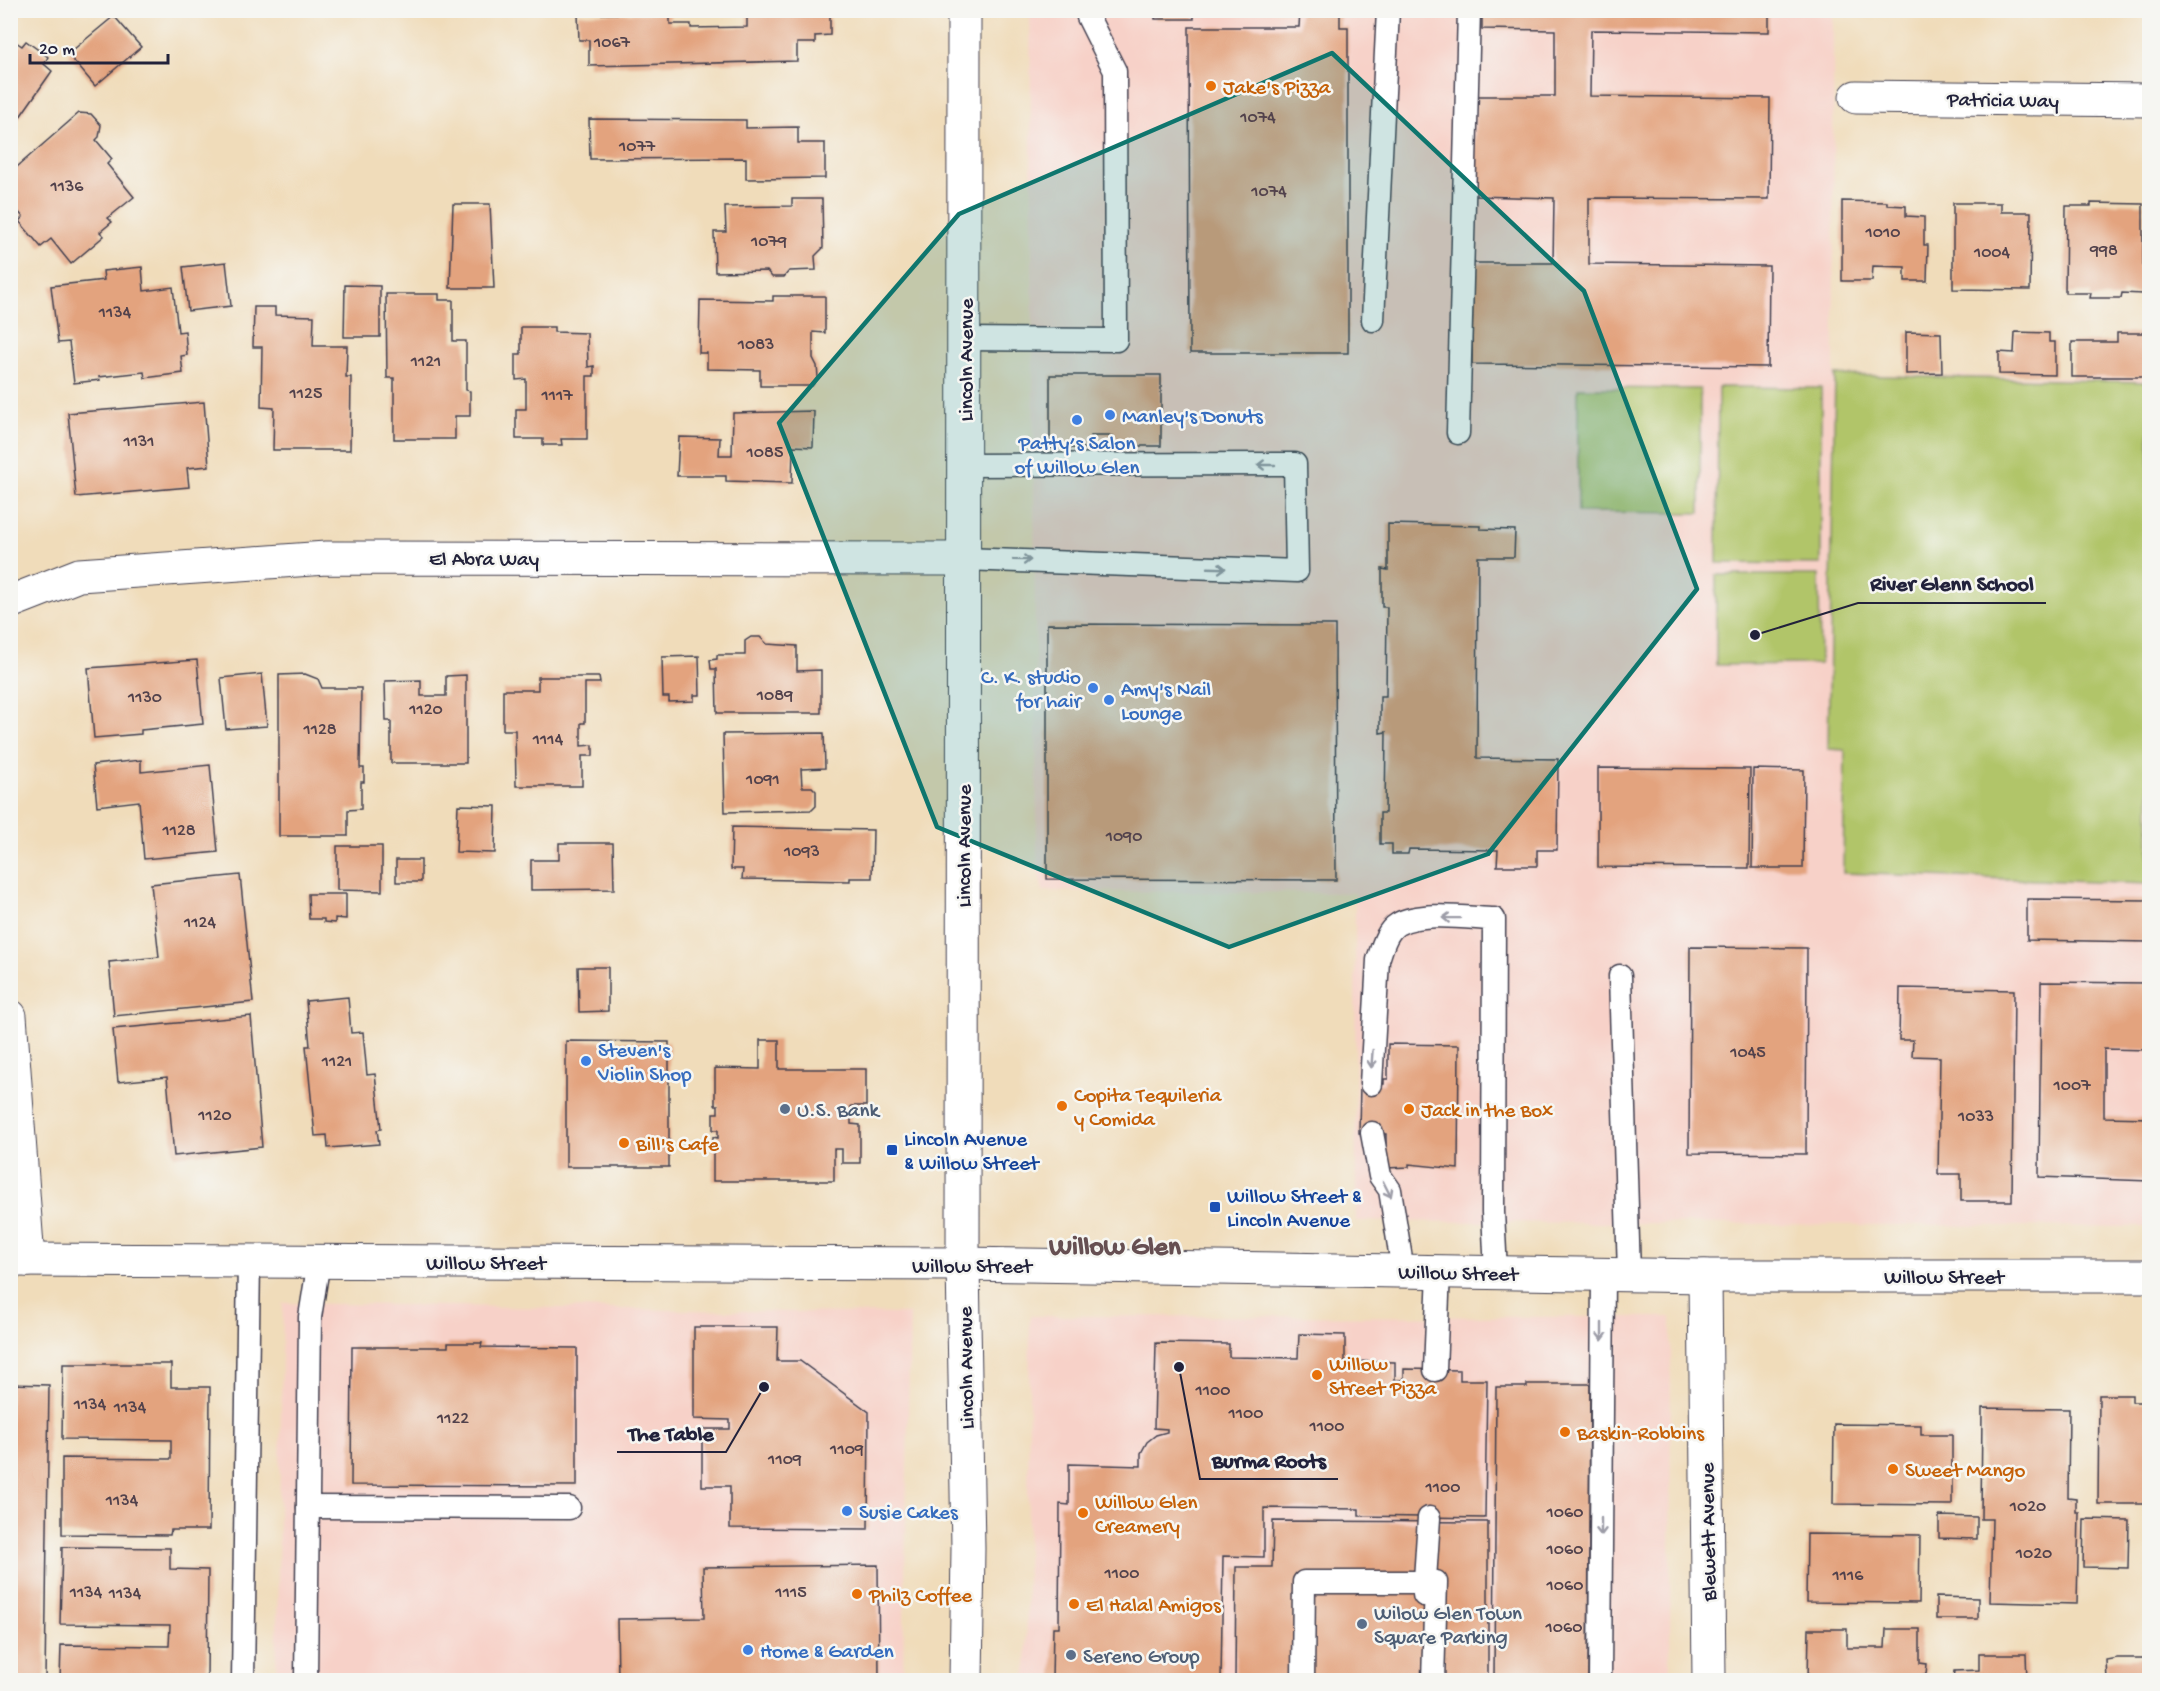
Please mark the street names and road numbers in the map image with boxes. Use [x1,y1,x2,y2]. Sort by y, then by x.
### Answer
street label: Patricia Way [1946,89,2059,116]
street label: Lincoln Avenue [956,297,981,422]
street label: El Abra Way [429,549,539,574]
street label: Lincoln Avenue [954,783,979,908]
street label: Willow Street [426,1253,548,1278]
street label: Willow Street [912,1256,1034,1281]
street label: Willow Street [1398,1262,1520,1289]
street label: Willow Street [1884,1267,2006,1292]
street label: Lincoln Avenue [955,1305,982,1430]
street label: Blewett Avenue [1697,1461,1724,1602]

